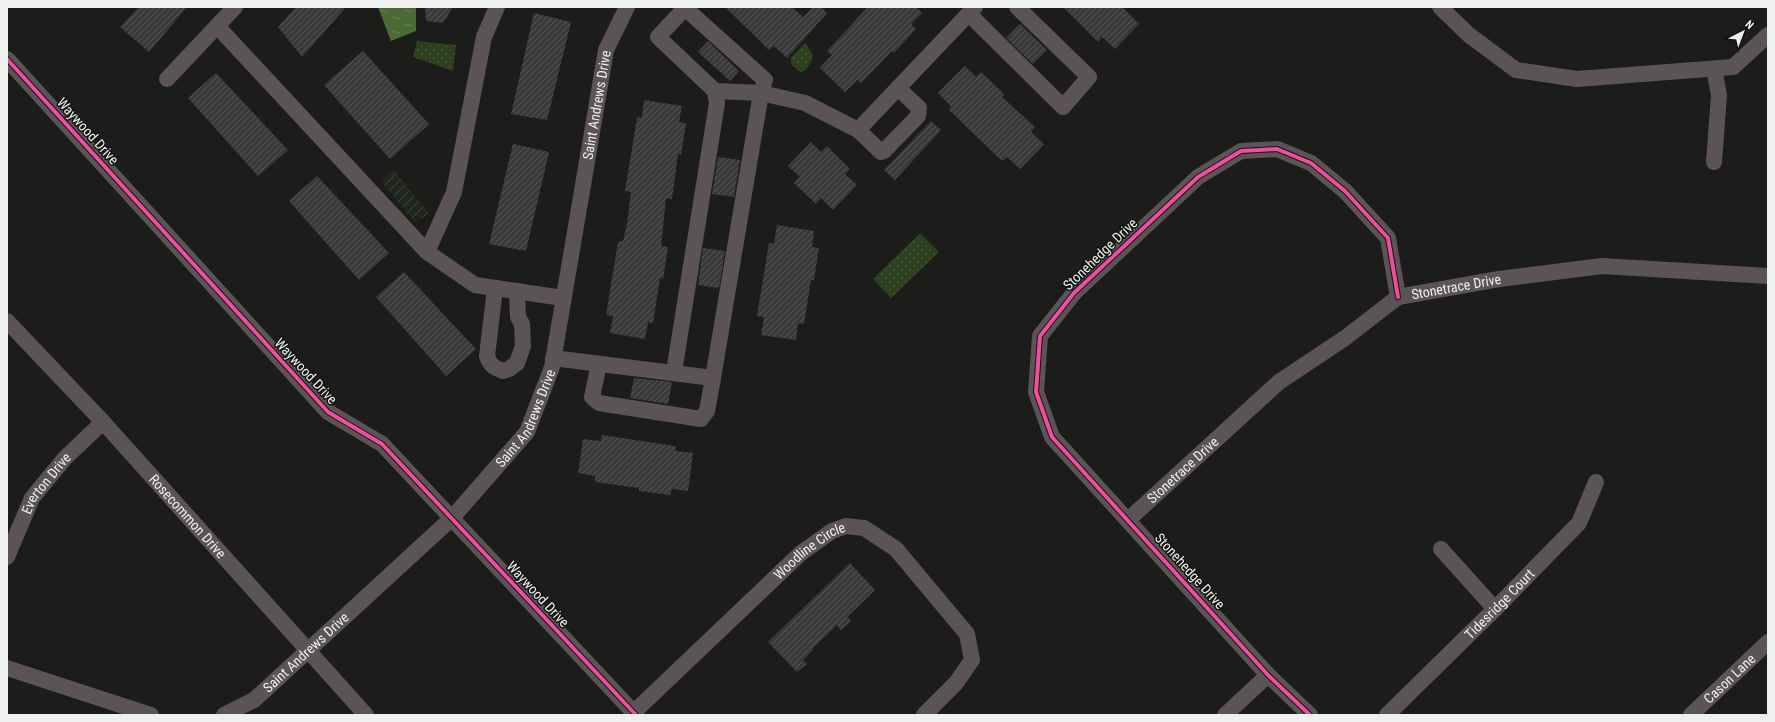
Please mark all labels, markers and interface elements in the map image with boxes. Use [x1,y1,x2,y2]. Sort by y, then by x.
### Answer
north arrow [1723,12,1763,52]
text: N [1742,18,1756,32]
street label: Saint Andrews Drive [579,49,614,161]
street label: Waywood Drive [54,94,122,168]
street label: Stonehedge Drive [1060,214,1141,293]
street label: Stonetrace Drive [1410,271,1503,302]
street label: Waywood Drive [271,335,341,408]
street label: Saint Andrews Drive [492,366,559,470]
street label: Stonetrace Drive [1144,433,1222,507]
street label: Everton Drive [18,449,74,516]
street label: Rosecommon Drive [146,471,230,562]
street label: Woodline Circle [770,519,848,583]
street label: Stonehedge Drive [1152,530,1229,613]
street label: Waywood Drive [503,558,573,631]
street label: Tidesridge Court [1461,566,1538,642]
street label: Saint Andrews Drive [260,609,352,696]
street label: Cason Lane [1700,650,1759,707]

